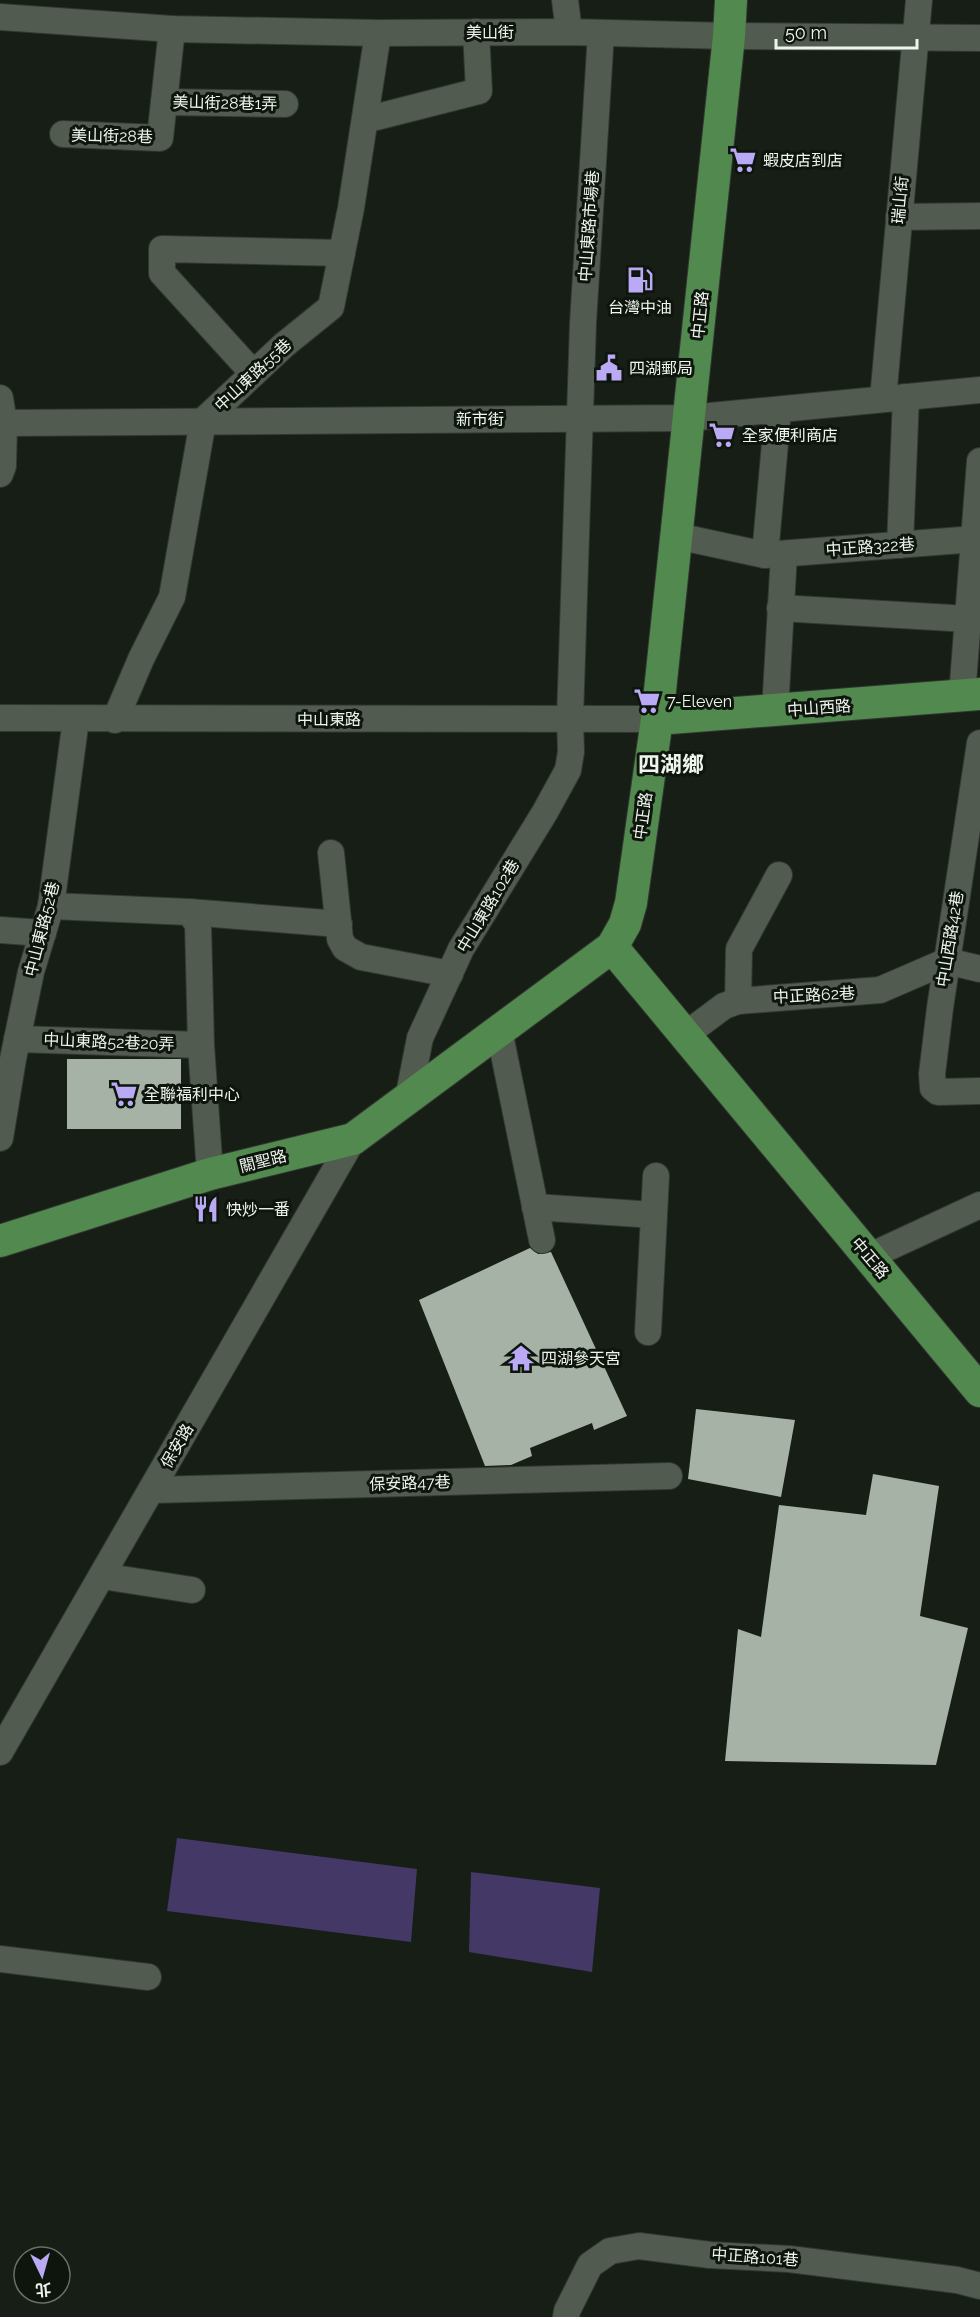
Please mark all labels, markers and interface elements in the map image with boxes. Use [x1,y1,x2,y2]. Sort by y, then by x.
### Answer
scale bar [776,12,917,50]
text: 50 m [785,22,827,43]
street label: 美山街 [466,23,514,42]
street label: 美山街28巷1弄 [172,93,278,113]
street label: 美山街28巷 [71,126,153,146]
supermarket icon: 蝦皮店到店 [728,145,758,175]
place label: 蝦皮店到店 [763,151,843,170]
street label: 中山東路市場巷 [576,169,602,283]
street label: 瑞山街 [888,175,912,225]
fuel station icon: 台灣中油 [625,265,655,295]
street label: 中正路 [688,290,712,340]
place label: 台灣中油 [608,298,672,317]
street label: 中山東路55巷 [211,335,295,415]
public building icon: 四湖郵局 [594,353,624,383]
place label: 四湖郵局 [629,359,693,378]
street label: 新市街 [456,410,504,429]
supermarket icon: 全家便利商店 [707,420,737,450]
place label: 全家便利商店 [742,426,838,445]
street label: 中正路322巷 [825,534,915,560]
supermarket icon: 7-Eleven [632,686,662,716]
place label: 7-Eleven [667,692,732,711]
street label: 中山西路 [786,696,852,720]
street label: 中山東路 [297,710,361,729]
district label: 四湖鄉 [638,751,704,777]
street label: 中正路 [630,791,656,841]
street label: 中山東路102巷 [453,856,523,956]
street label: 中山東路52巷 [21,880,63,978]
street label: 中山西路42巷 [933,890,967,988]
street label: 中正路62巷 [773,983,855,1007]
street label: 中山東路52巷20弄 [43,1030,175,1054]
supermarket icon: 全聯福利中心 [109,1079,139,1109]
place label: 全聯福利中心 [144,1085,240,1104]
street label: 關聖路 [237,1146,289,1176]
restaurant icon: 快炒一番 [191,1194,221,1224]
place label: 快炒一番 [226,1200,290,1219]
street label: 中正路 [847,1234,893,1282]
temple icon: 四湖參天宮 [506,1343,536,1373]
place label: 四湖參天宮 [541,1349,621,1368]
street label: 保安路 [157,1420,197,1472]
street label: 保安路47巷 [369,1472,451,1494]
street label: 中正路101巷 [711,2244,799,2270]
north arrow [12,2245,72,2305]
text: 北 [34,2279,52,2300]

